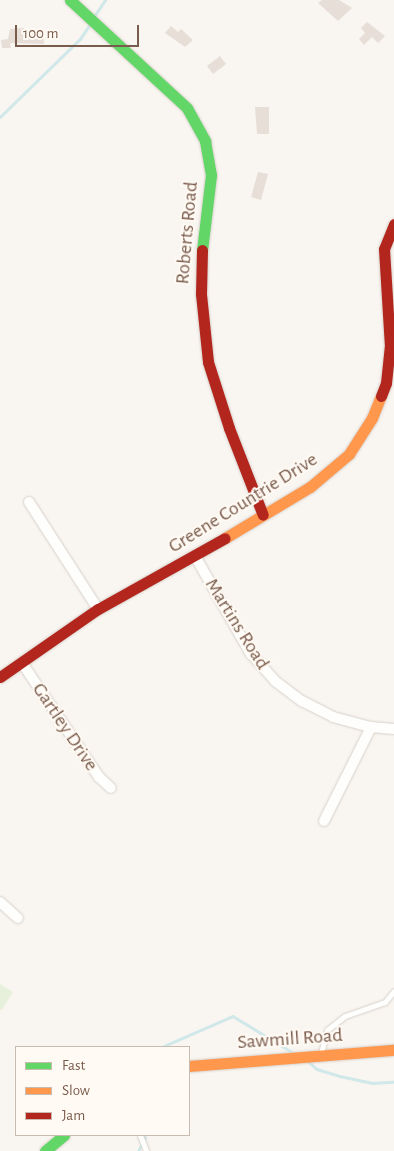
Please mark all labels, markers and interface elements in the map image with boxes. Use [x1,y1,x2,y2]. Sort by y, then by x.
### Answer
scale bar [18,15,141,47]
text: 100 m [23,26,58,41]
street label: Roberts Road [171,181,203,285]
street label: Greene Countrie Drive [164,447,322,559]
street label: Martins Road [200,574,274,674]
street label: Gartley Drive [27,678,103,776]
street label: Sawmill Road [237,1023,343,1055]
legend [15,1046,190,1136]
text: Fast [62,1058,85,1073]
text: Slow [62,1083,90,1098]
text: Jam [62,1108,85,1123]

